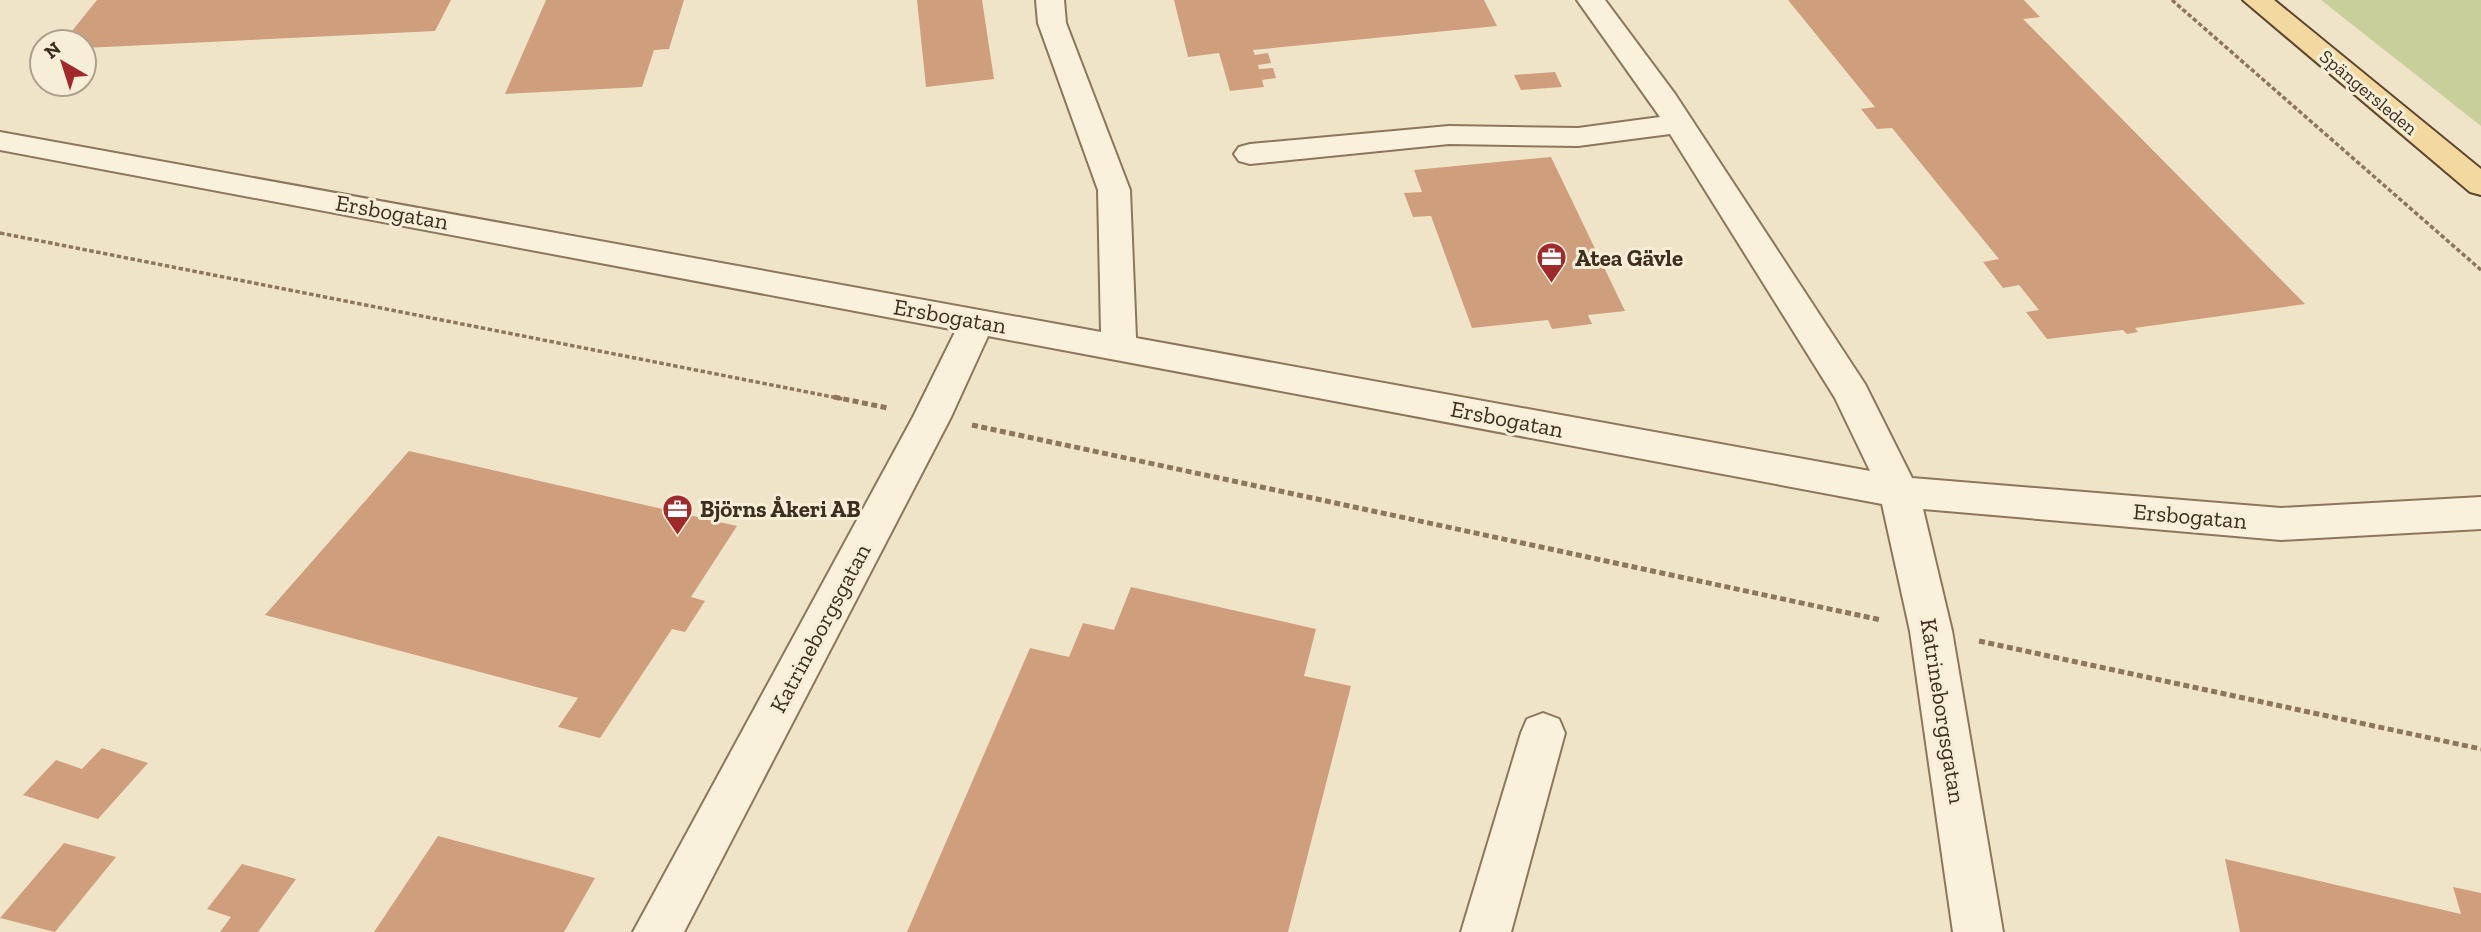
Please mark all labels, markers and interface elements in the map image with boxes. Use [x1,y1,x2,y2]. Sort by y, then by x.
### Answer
north arrow [28,28,98,98]
text: N [40,37,65,64]
street label: Spängersleden [2315,45,2422,140]
street label: Ersbogatan [333,188,451,236]
office icon: Atea Gävle [1535,241,1569,285]
place label: Atea Gävle [1575,244,1683,272]
street label: Ersbogatan [891,292,1009,340]
street label: Ersbogatan [1448,394,1566,444]
office icon: Björns Åkeri AB [660,492,694,536]
place label: Björns Åkeri AB [700,495,861,523]
street label: Ersbogatan [2132,497,2248,535]
street label: Katrineborgsgatan [764,539,876,717]
street label: Katrineborgsgatan [1915,616,1971,806]

